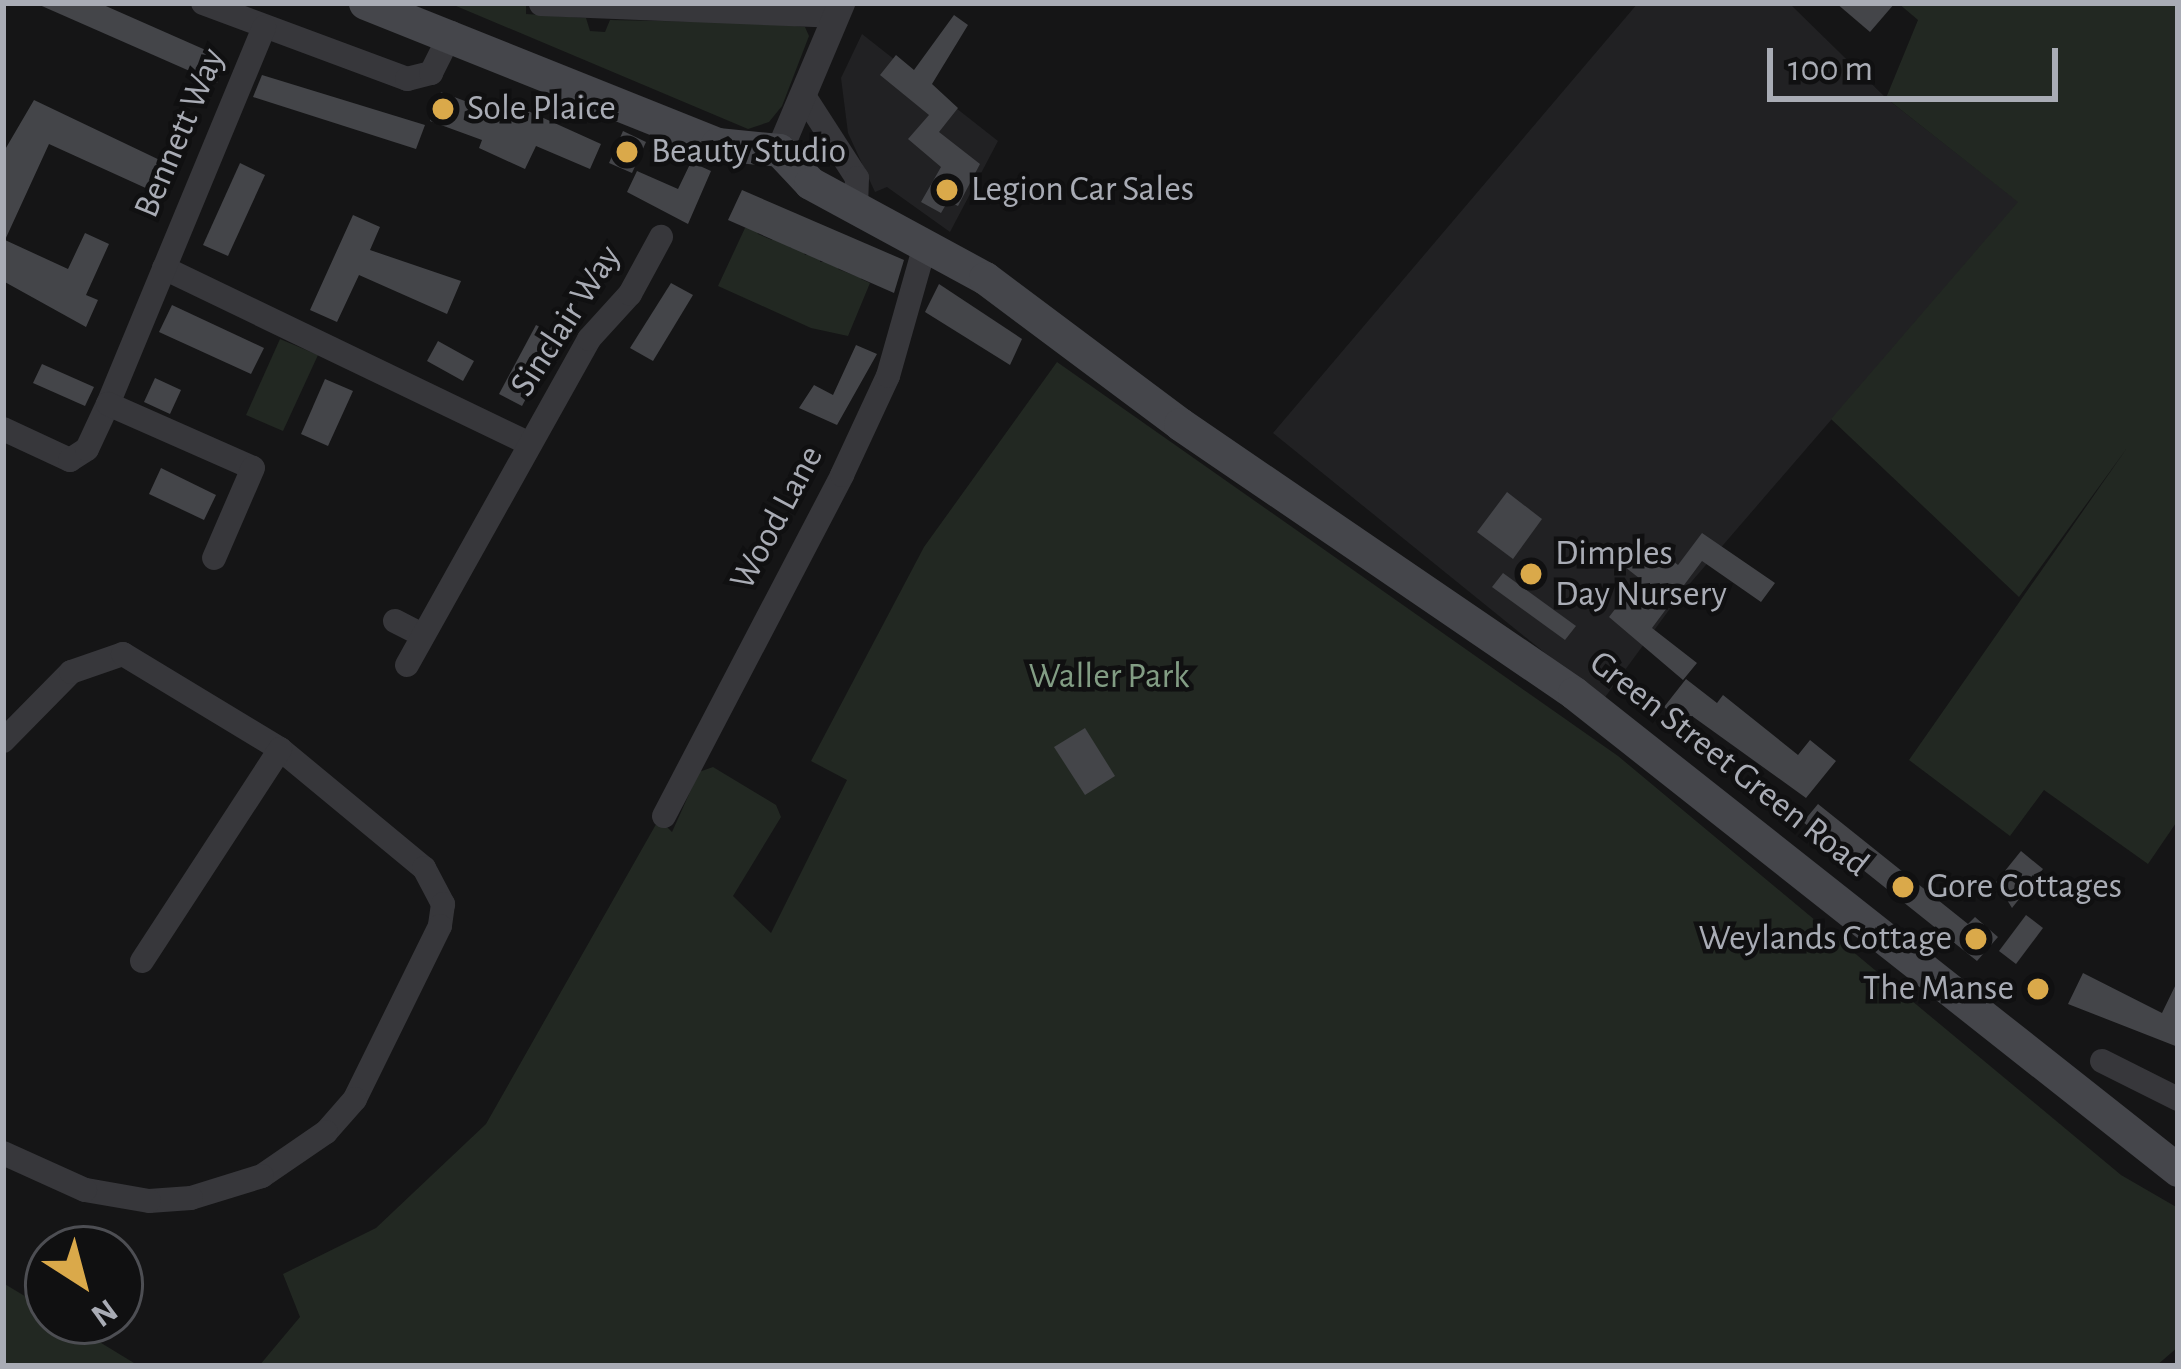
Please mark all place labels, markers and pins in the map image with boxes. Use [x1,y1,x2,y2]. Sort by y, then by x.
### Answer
place label: Sole Plaice [467,87,616,131]
marker: Sole Plaice [430,96,456,122]
place label: Beauty Studio [651,130,846,174]
marker: Beauty Studio [614,139,640,165]
place label: Legion Car Sales [971,168,1194,212]
marker: Legion Car Sales [934,177,960,203]
place label: Dimples Day Nursery [1555,531,1727,616]
marker: Dimples Day Nursery [1518,561,1544,587]
place label: Gore Cottages [1927,865,2122,909]
marker: Gore Cottages [1890,874,1916,900]
place label: Weylands Cottage [1698,917,1952,961]
marker: Weylands Cottage [1963,926,1989,952]
place label: The Manse [1863,967,2014,1011]
marker: The Manse [2025,976,2051,1002]

